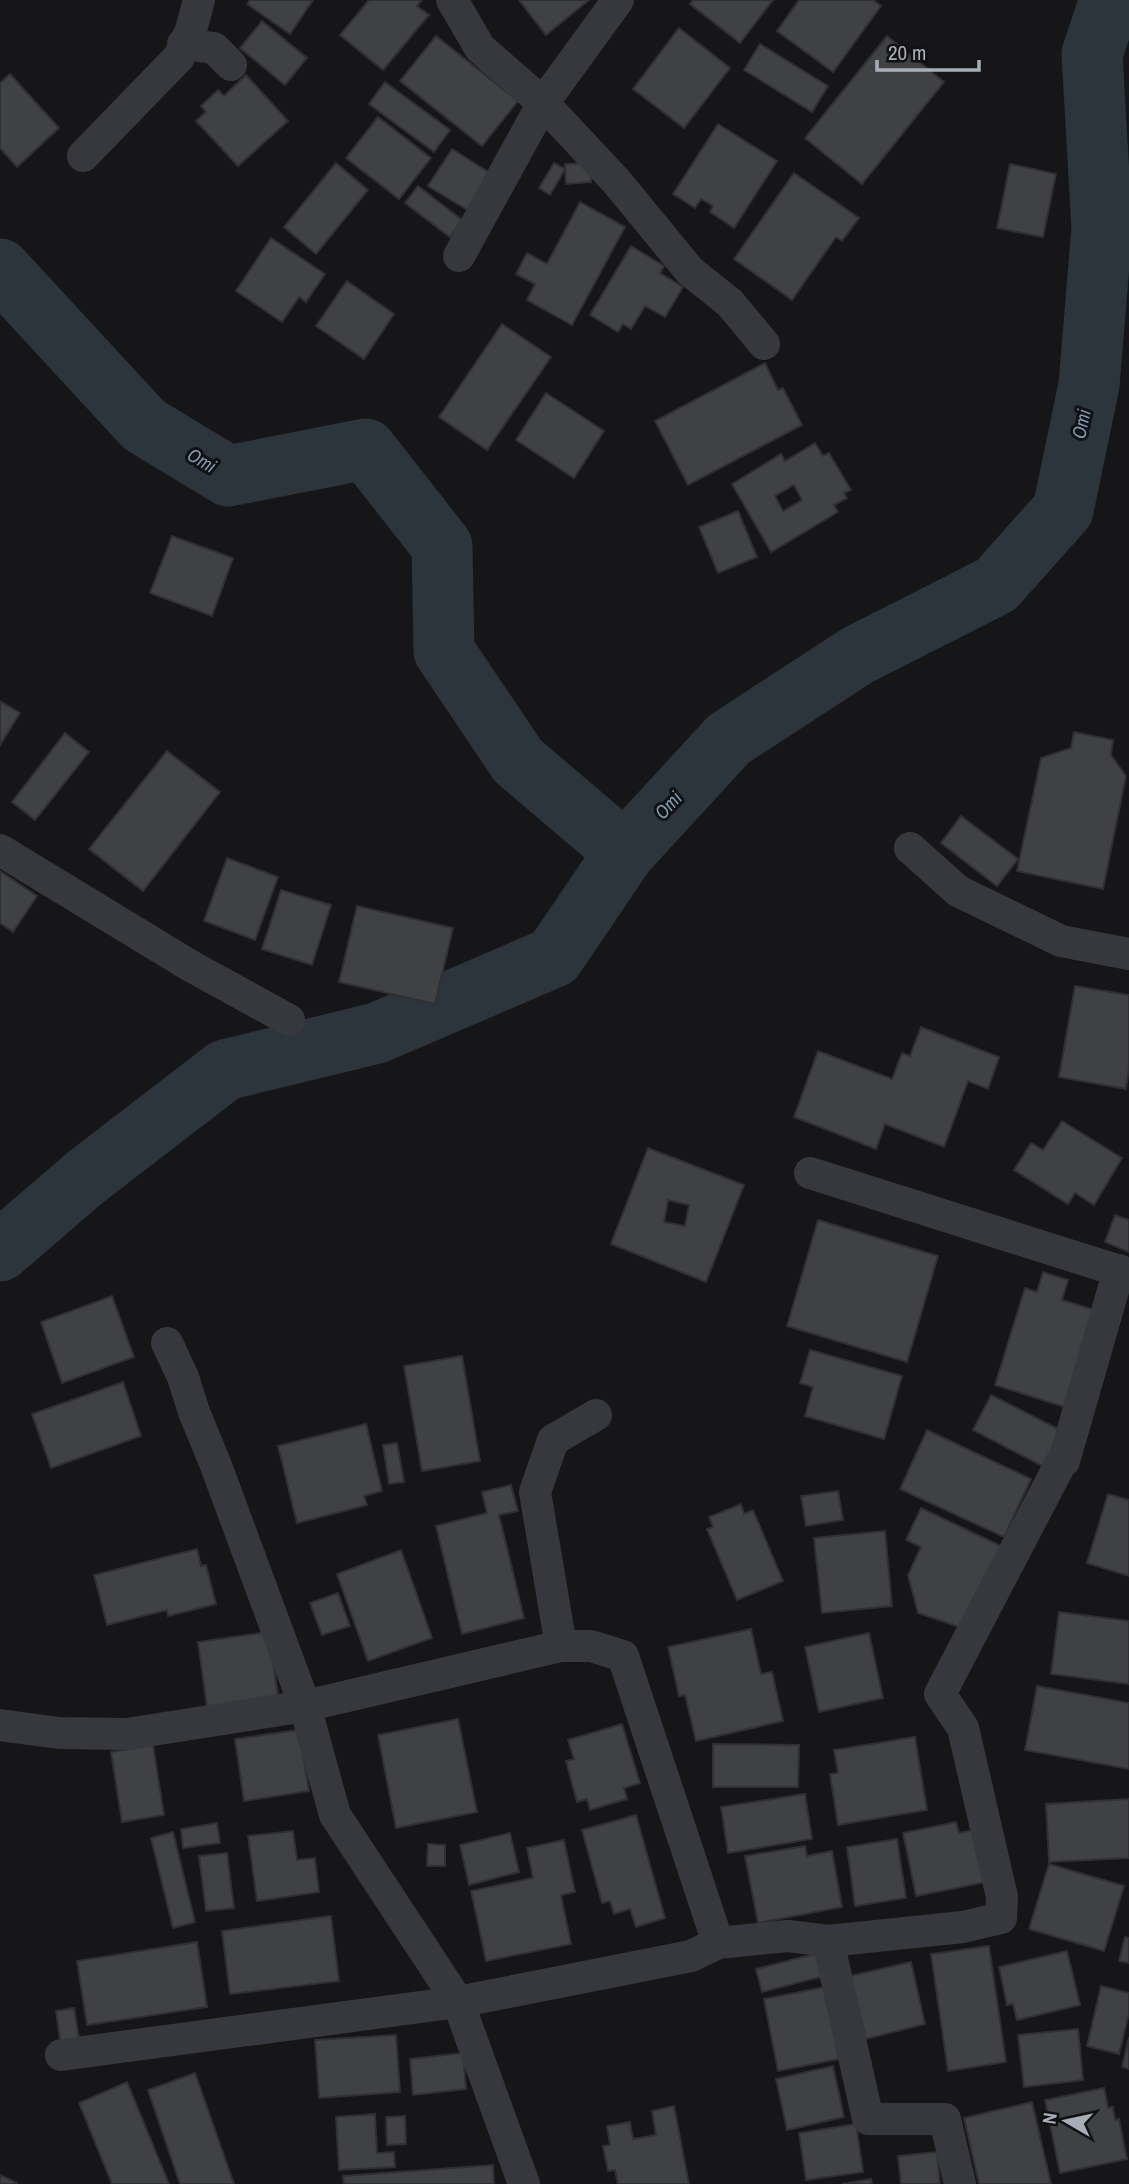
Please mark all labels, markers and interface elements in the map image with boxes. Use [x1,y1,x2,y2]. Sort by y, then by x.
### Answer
scale bar [877,28,978,72]
text: 20 m [888,38,926,67]
water label: Omi [1065,406,1097,441]
water label: Omi [183,441,222,479]
water label: Omi [648,785,688,825]
north arrow [1031,2086,1101,2156]
text: N [1035,2111,1063,2126]

